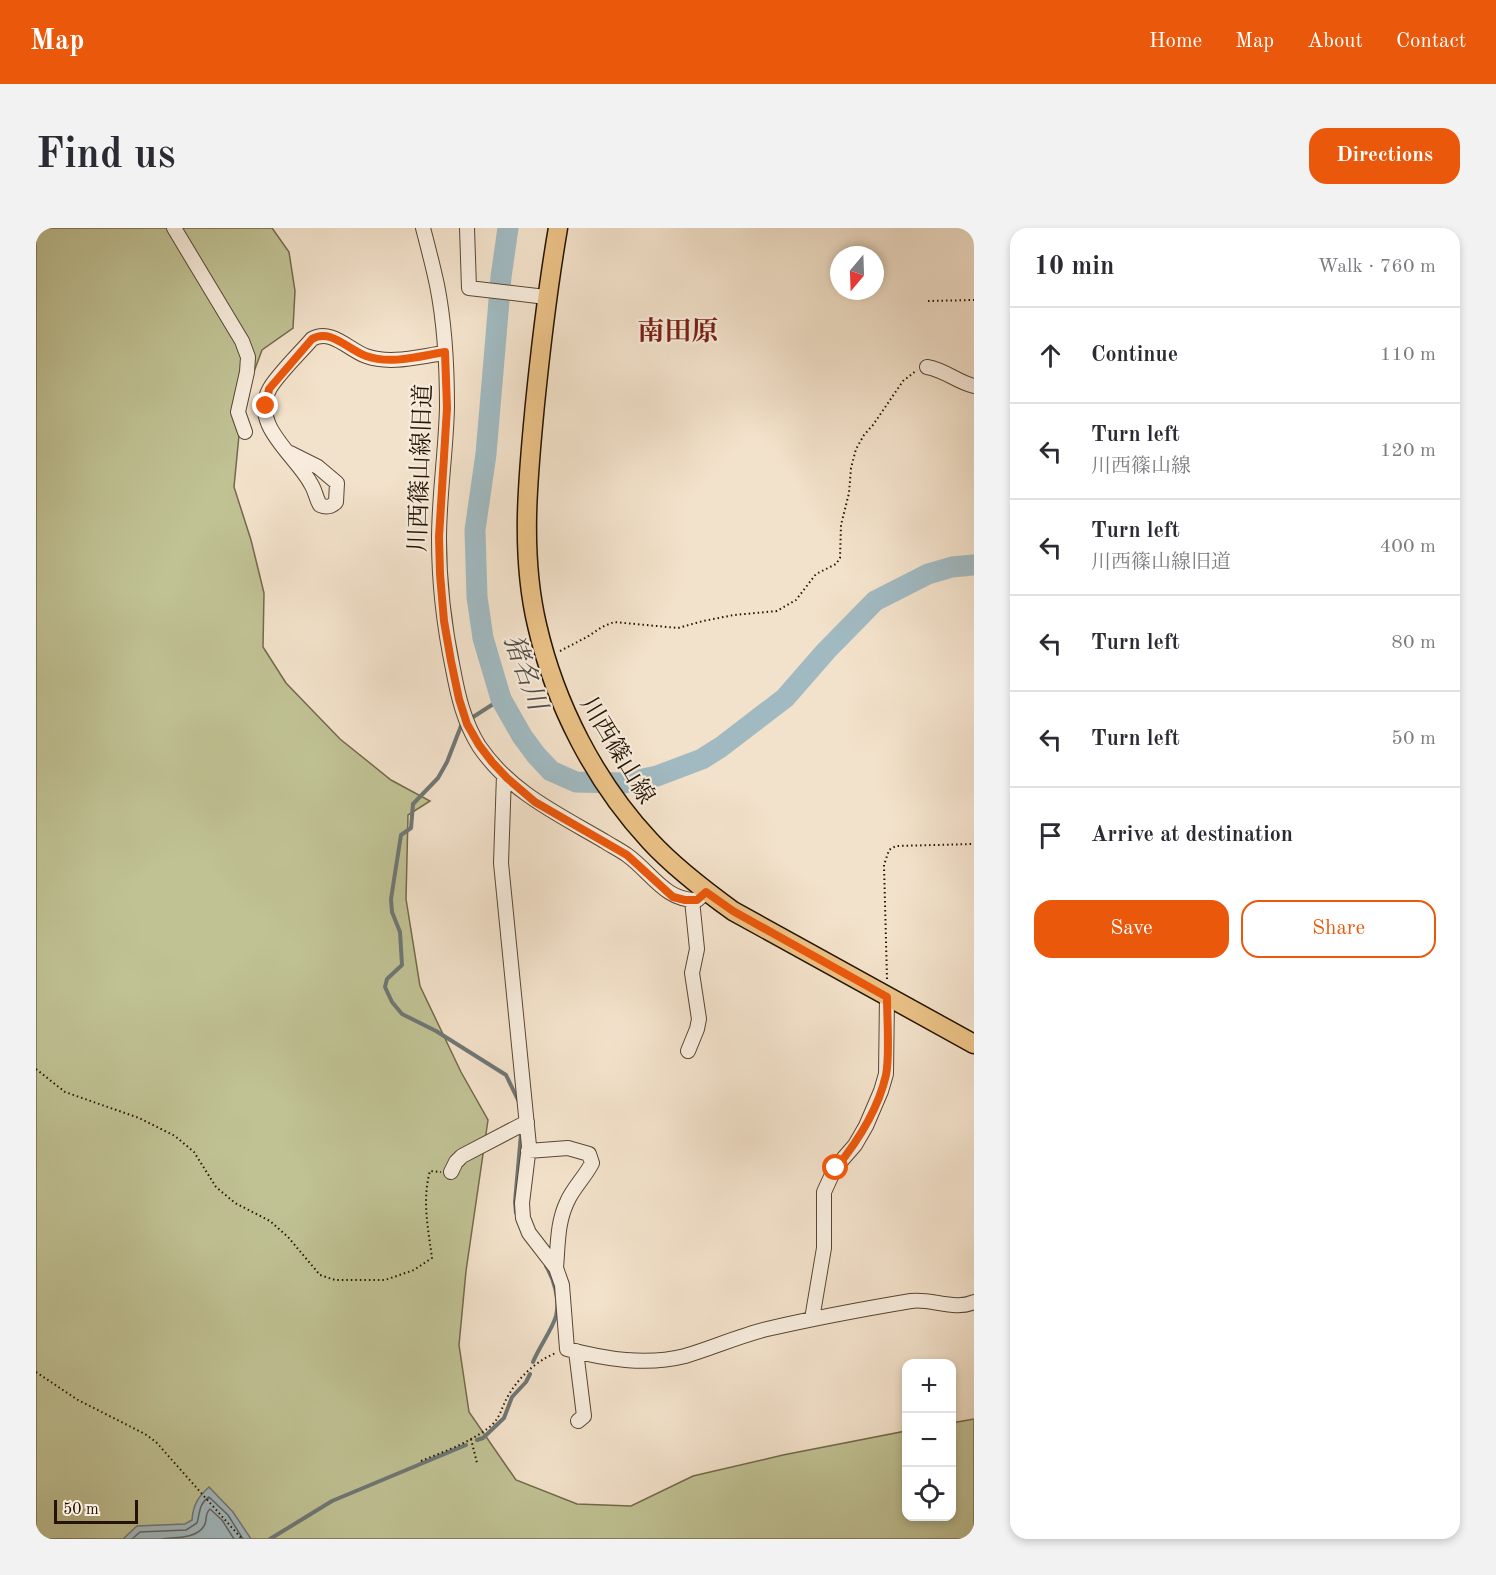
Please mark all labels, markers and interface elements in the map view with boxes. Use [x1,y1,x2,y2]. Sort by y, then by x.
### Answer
text: Map [30,28,84,56]
text: Home [1149,31,1202,52]
text: Map [1235,31,1274,52]
text: About [1307,31,1363,52]
text: Contact [1396,31,1466,52]
button: Directions [1309,128,1460,184]
text: Find us [36,135,175,177]
north arrow [830,246,884,300]
text: 10 min [1034,254,1114,280]
text: Walk · 760 m [1317,257,1436,277]
district label: 南田原 [638,317,719,346]
icon: ahead [1034,339,1067,372]
text: Continue [1091,344,1178,366]
text: 110 m [1380,345,1436,365]
street label: 川西篠山線旧道 [404,384,437,552]
route end [252,392,278,418]
text: Turn left [1091,424,1180,446]
icon: left [1034,435,1067,468]
text: 120 m [1380,441,1436,461]
text: 川西篠山線 [1091,457,1191,477]
text: Turn left [1091,520,1180,542]
icon: left [1034,531,1067,564]
text: 400 m [1380,537,1436,557]
text: 川西篠山線旧道 [1091,553,1231,573]
icon: left [1034,627,1067,660]
water label: 猪名川 [499,631,553,717]
text: Turn left [1091,632,1180,654]
text: 80 m [1391,633,1436,653]
street label: 川西篠山線 [575,692,660,809]
icon: left [1034,723,1067,756]
text: Turn left [1091,728,1180,750]
text: 50 m [1391,729,1436,749]
icon: arrive [1034,819,1067,852]
text: Arrive at destination [1091,824,1293,846]
button: Save [1034,900,1229,958]
button: Share [1241,900,1436,958]
route start [822,1154,848,1180]
map controls [902,1359,956,1521]
button: + [902,1359,956,1413]
button: − [902,1413,956,1467]
button: locate [902,1467,956,1521]
scale bar [54,1497,138,1524]
text: 50 m [63,1502,99,1518]

